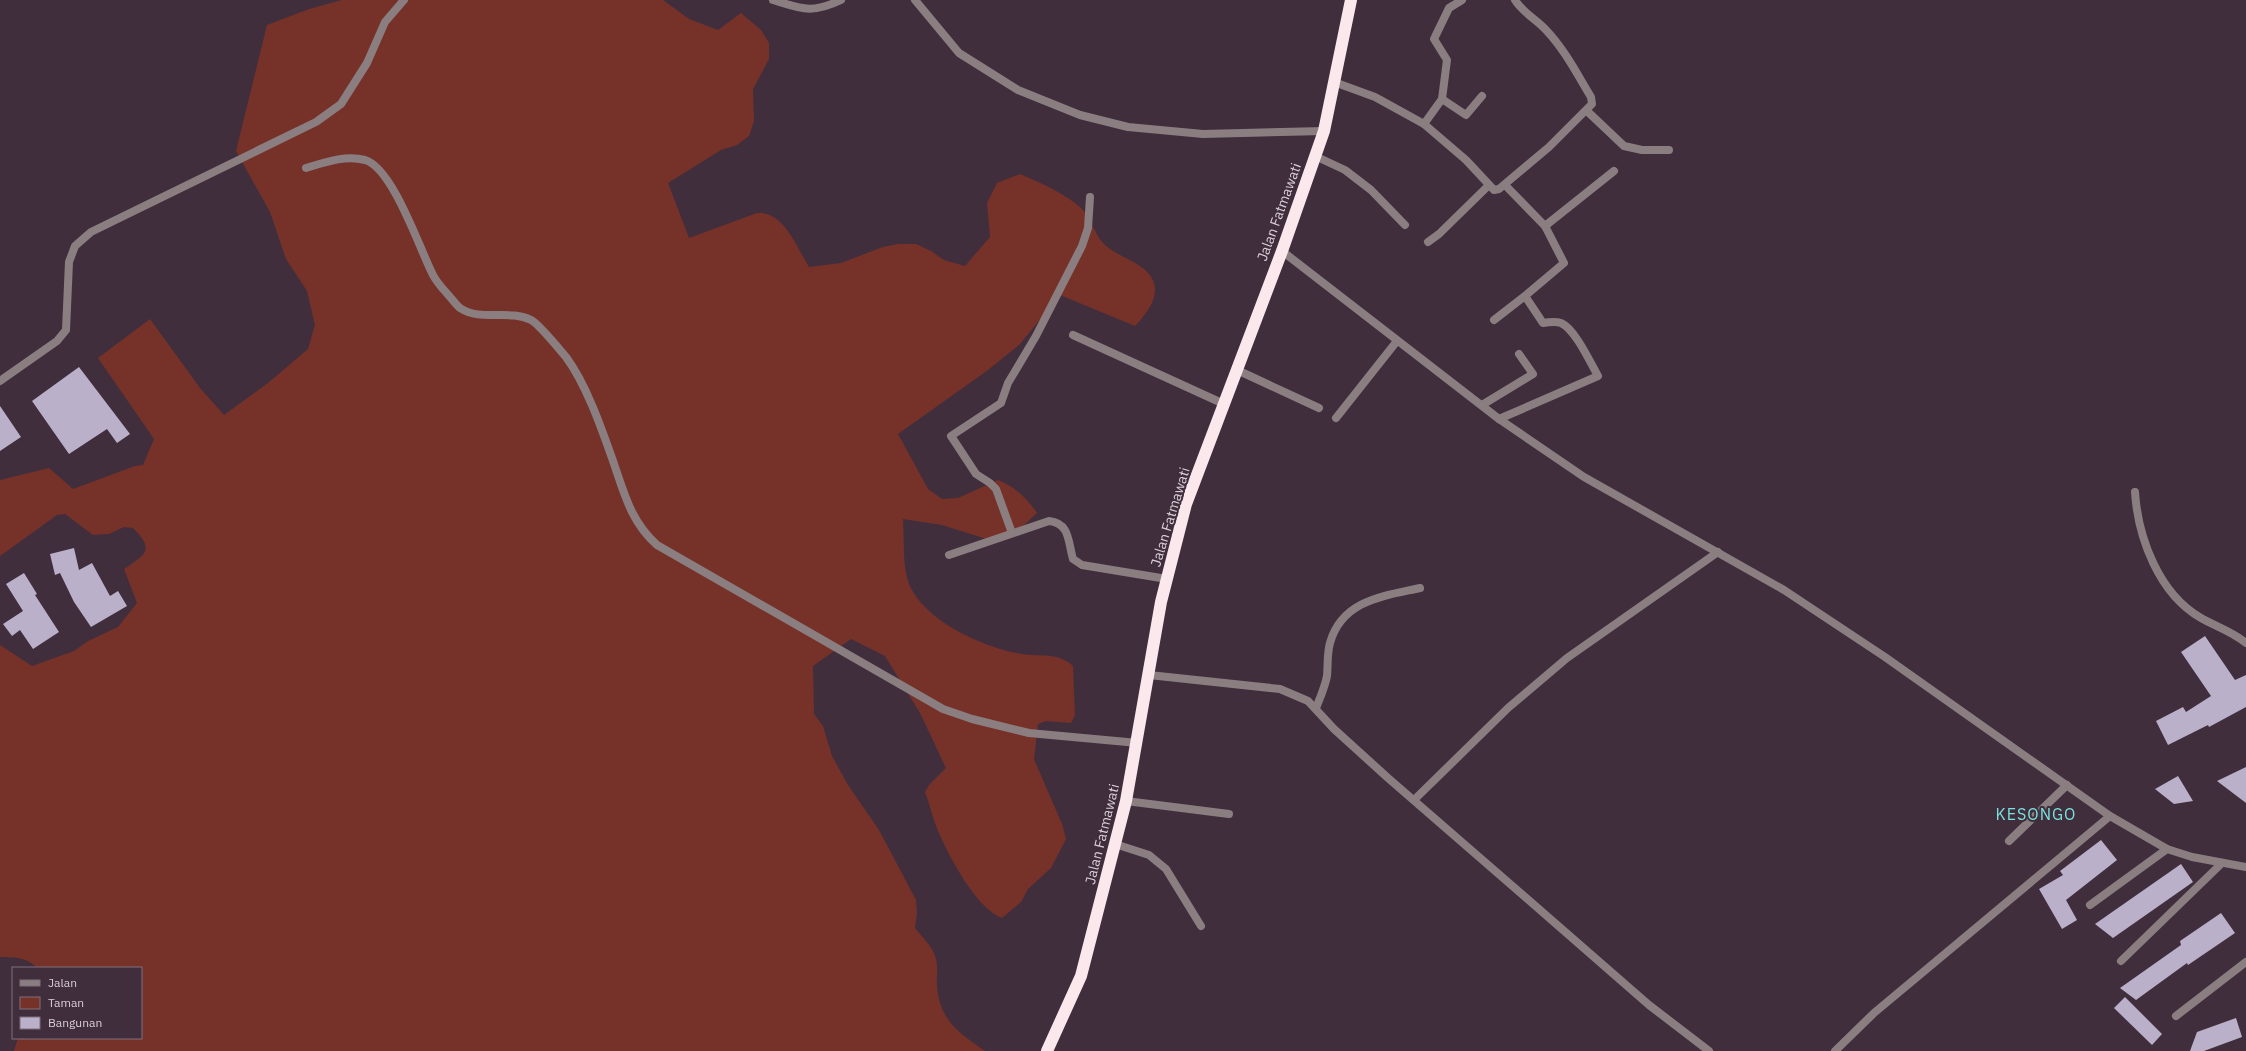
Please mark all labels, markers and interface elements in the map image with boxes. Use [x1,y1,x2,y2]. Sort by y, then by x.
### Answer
street label: Jalan Fatmawati [1253,161,1305,263]
street label: Jalan Fatmawati [1146,465,1194,569]
street label: Jalan Fatmawati [1081,782,1123,886]
district label: KESONGO [1996,804,2076,824]
legend [12,967,142,1039]
text: Jalan [48,975,77,990]
text: Taman [48,995,84,1010]
text: Bangunan [48,1015,102,1030]

